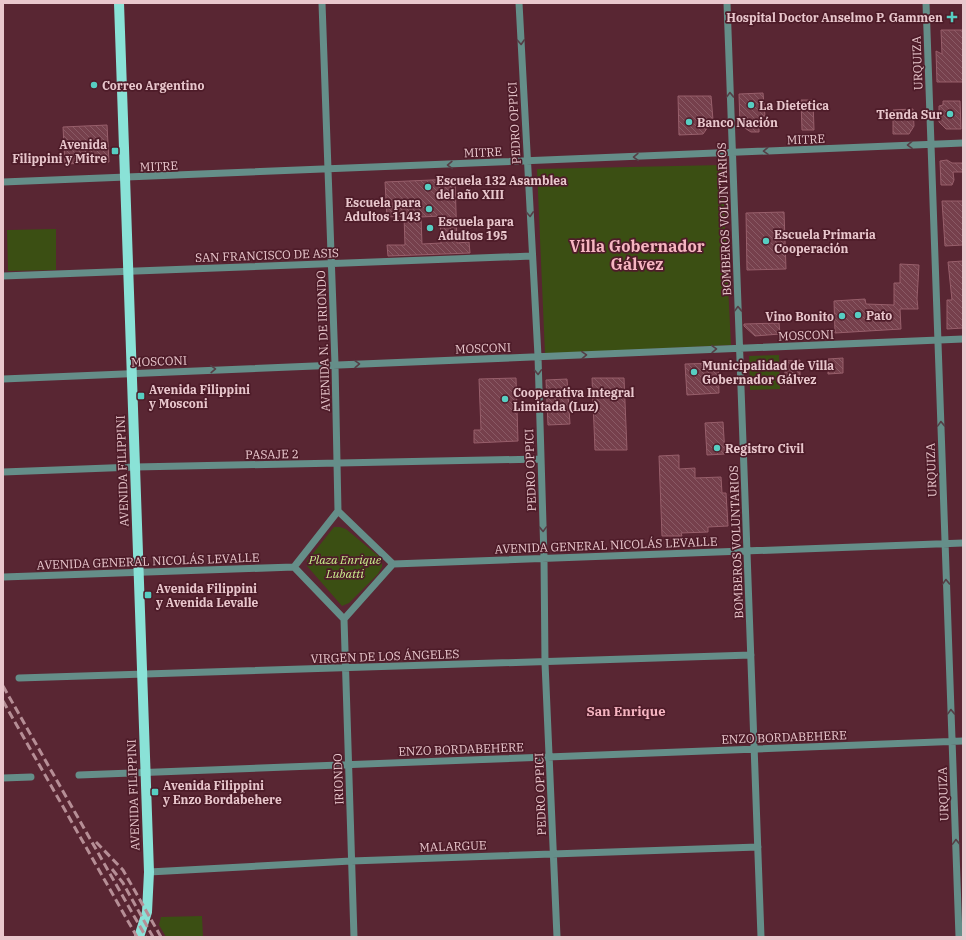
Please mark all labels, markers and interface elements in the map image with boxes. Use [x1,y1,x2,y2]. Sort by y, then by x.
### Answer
place label: Hospital Doctor Anselmo P. Gammen [726,10,943,25]
marker: Hospital Doctor Anselmo P. Gammen [946,11,958,23]
street label: URQUIZA [909,35,925,90]
one-way arrow [517,39,526,45]
place label: Correo Argentino [102,78,205,93]
marker: Correo Argentino [89,80,99,90]
street label: PEDRO OPPICI [504,81,524,165]
one-way arrow [726,92,735,98]
place label: La Dietetica [759,98,829,113]
marker: La Dietetica [746,100,756,110]
place label: Tienda Sur [876,107,942,122]
marker: Tienda Sur [945,109,955,119]
place label: Banco Nación [697,115,778,130]
marker: Banco Nación [684,117,694,127]
street label: MITRE [787,131,825,147]
place label: Avenida Filippini y Mitre [12,137,107,166]
one-way arrow [907,141,913,150]
street label: BOMBEROS VOLUNTARIOS [714,142,734,296]
street label: MITRE [464,144,502,160]
marker: Avenida Filippini y Mitre [110,146,120,156]
one-way arrow [763,147,769,156]
one-way arrow [633,153,639,161]
street label: MITRE [140,158,178,174]
one-way arrow [447,160,453,169]
place label: Escuela 132 Asamblea del año XIII [436,173,567,202]
marker: Escuela 132 Asamblea del año XIII [423,182,433,192]
place label: Escuela para Adultos 1143 [344,195,421,224]
marker: Escuela para Adultos 1143 [424,204,434,214]
one-way arrow [526,211,534,217]
place label: Escuela para Adultos 195 [438,214,514,243]
marker: Escuela para Adultos 195 [425,223,435,233]
place label: Escuela Primaria Cooperación [774,227,876,256]
district label: Villa Gobernador Gálvez [569,236,705,274]
marker: Escuela Primaria Cooperación [761,236,771,246]
street label: SAN FRANCISCO DE ASIS [195,245,339,265]
street label: AVENIDA N. DE IRIONDO [313,270,333,412]
one-way arrow [734,306,742,312]
place label: Pato [866,308,892,323]
place label: Vino Bonito [765,309,834,324]
marker: Pato [853,310,863,320]
marker: Vino Bonito [837,311,847,321]
street label: MOSCONI [778,327,834,343]
street label: MOSCONI [455,340,511,356]
one-way arrow [711,345,717,354]
one-way arrow [581,350,587,359]
street label: MOSCONI [131,353,187,369]
place label: Municipalidad de Villa Gobernador Gálvez [702,358,834,387]
one-way arrow [354,359,360,368]
one-way arrow [210,365,216,374]
marker: Municipalidad de Villa Gobernador Gálvez [689,367,699,377]
one-way arrow [534,369,543,375]
place label: Avenida Filippini y Mosconi [148,382,250,411]
place label: Cooperativa Integral Limitada (Luz) [513,385,635,414]
marker: Avenida Filippini y Mosconi [136,391,146,401]
marker: Cooperativa Integral Limitada (Luz) [500,394,510,404]
street label: AVENIDA FILIPPINI [113,415,131,527]
one-way arrow [937,421,945,427]
street label: PEDRO OPPICI [521,428,539,512]
place label: Registro Civil [725,441,804,456]
street label: URQUIZA [923,442,939,497]
marker: Registro Civil [712,443,722,453]
street label: PASAJE 2 [245,446,299,462]
street label: BOMBEROS VOLUNTARIOS [726,465,746,619]
one-way arrow [539,526,547,532]
street label: AVENIDA GENERAL NICOLÁS LEVALLE [494,534,718,556]
street label: AVENIDA GENERAL NICOLÁS LEVALLE [36,550,260,572]
park label: Plaza Enrique Lubatti [308,552,382,581]
one-way arrow [942,579,951,585]
place label: Avenida Filippini y Avenida Levalle [155,581,259,610]
marker: Avenida Filippini y Avenida Levalle [143,590,153,600]
street label: VIRGEN DE LOS ÁNGELES [310,646,460,666]
district label: San Enrique [586,703,666,720]
one-way arrow [947,709,955,715]
street label: ENZO BORDABEHERE [721,727,847,747]
street label: AVENIDA FILIPPINI [124,739,142,851]
street label: ENZO BORDABEHERE [398,739,524,759]
street label: PEDRO OPPICI [531,752,549,836]
street label: IRIONDO [330,753,346,805]
street label: URQUIZA [935,766,951,821]
place label: Avenida Filippini y Enzo Bordabehere [162,778,282,807]
marker: Avenida Filippini y Enzo Bordabehere [150,787,160,797]
street label: MALARGUE [419,837,487,855]
one-way arrow [951,839,960,845]

